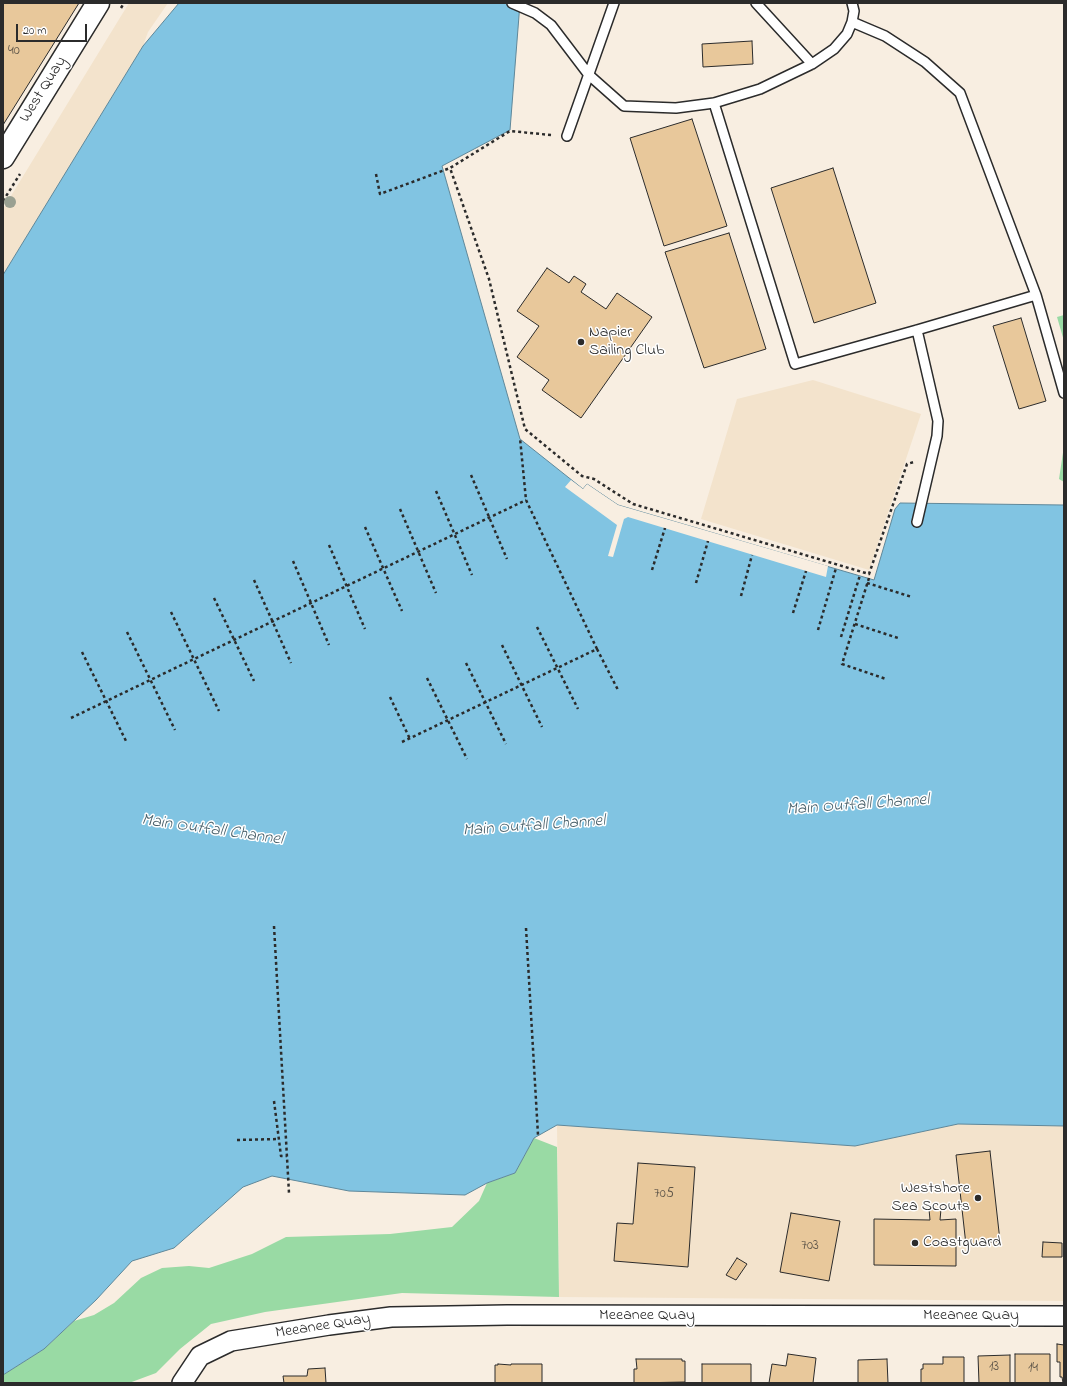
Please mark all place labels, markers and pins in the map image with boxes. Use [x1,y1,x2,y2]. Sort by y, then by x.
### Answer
place label: Napier Sailing Club [589,323,664,361]
marker: Napier Sailing Club [576,337,586,347]
place label: Westshore Sea Scouts [892,1179,970,1217]
marker: Westshore Sea Scouts [973,1193,983,1203]
place label: Coastguard [923,1233,1001,1253]
marker: Coastguard [910,1238,920,1248]

